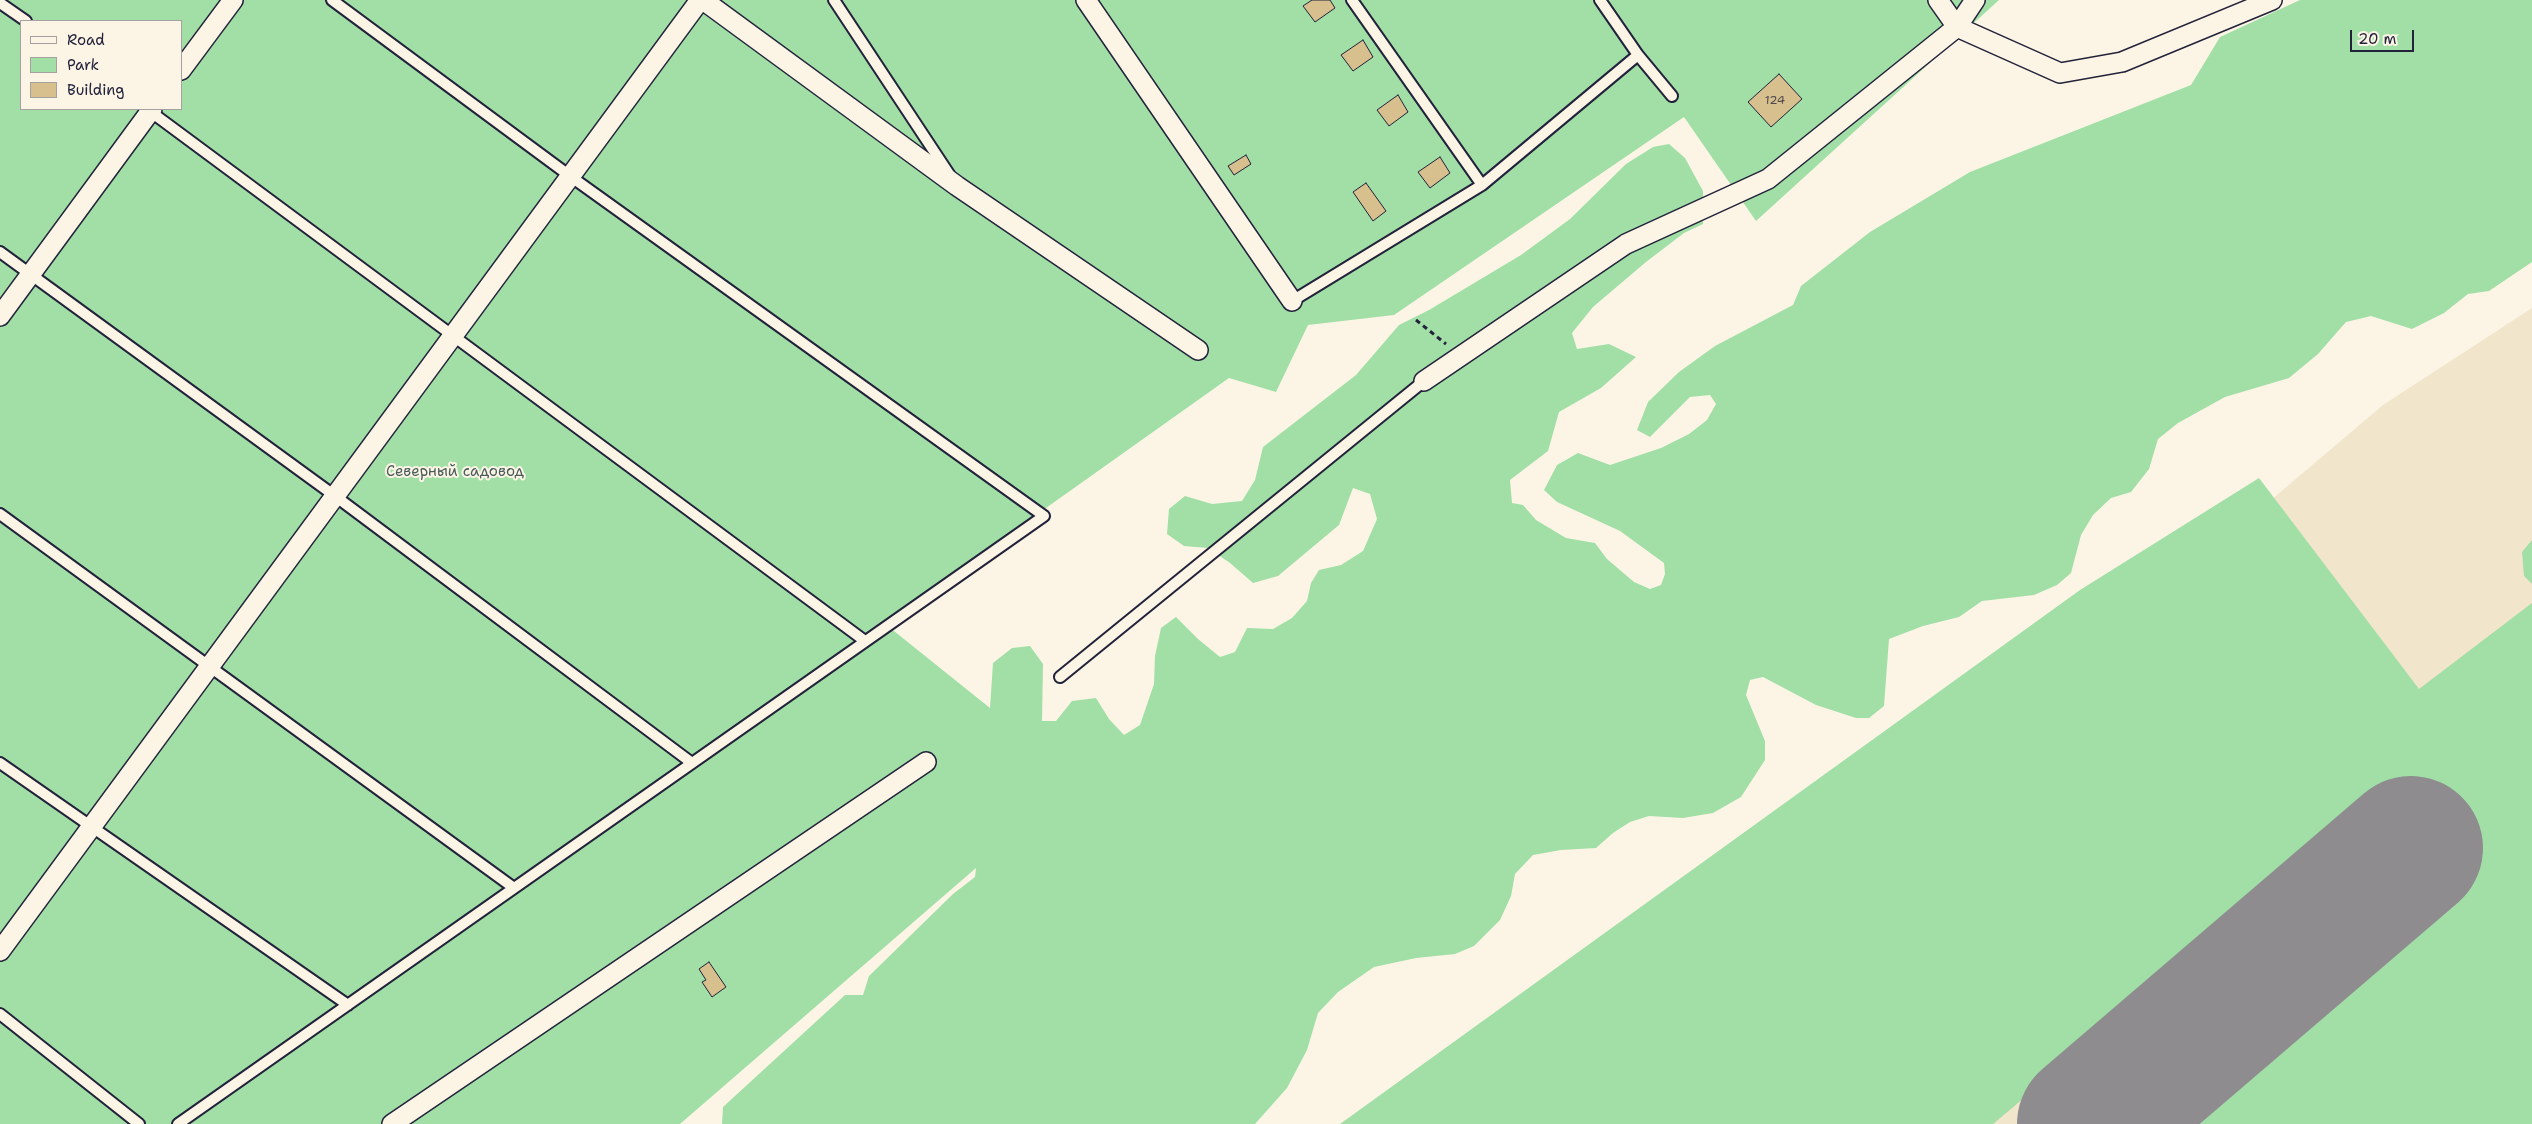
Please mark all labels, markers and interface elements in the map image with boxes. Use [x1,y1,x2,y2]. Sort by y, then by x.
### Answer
legend [20,20,182,110]
scale bar [2352,20,2416,52]
text: 20 m [2358,29,2397,49]
text: Road [67,30,105,50]
text: Park [67,55,99,75]
text: Building [67,80,124,100]
house number: 124 [1765,94,1785,108]
park label: Северный садовод [386,463,524,481]

